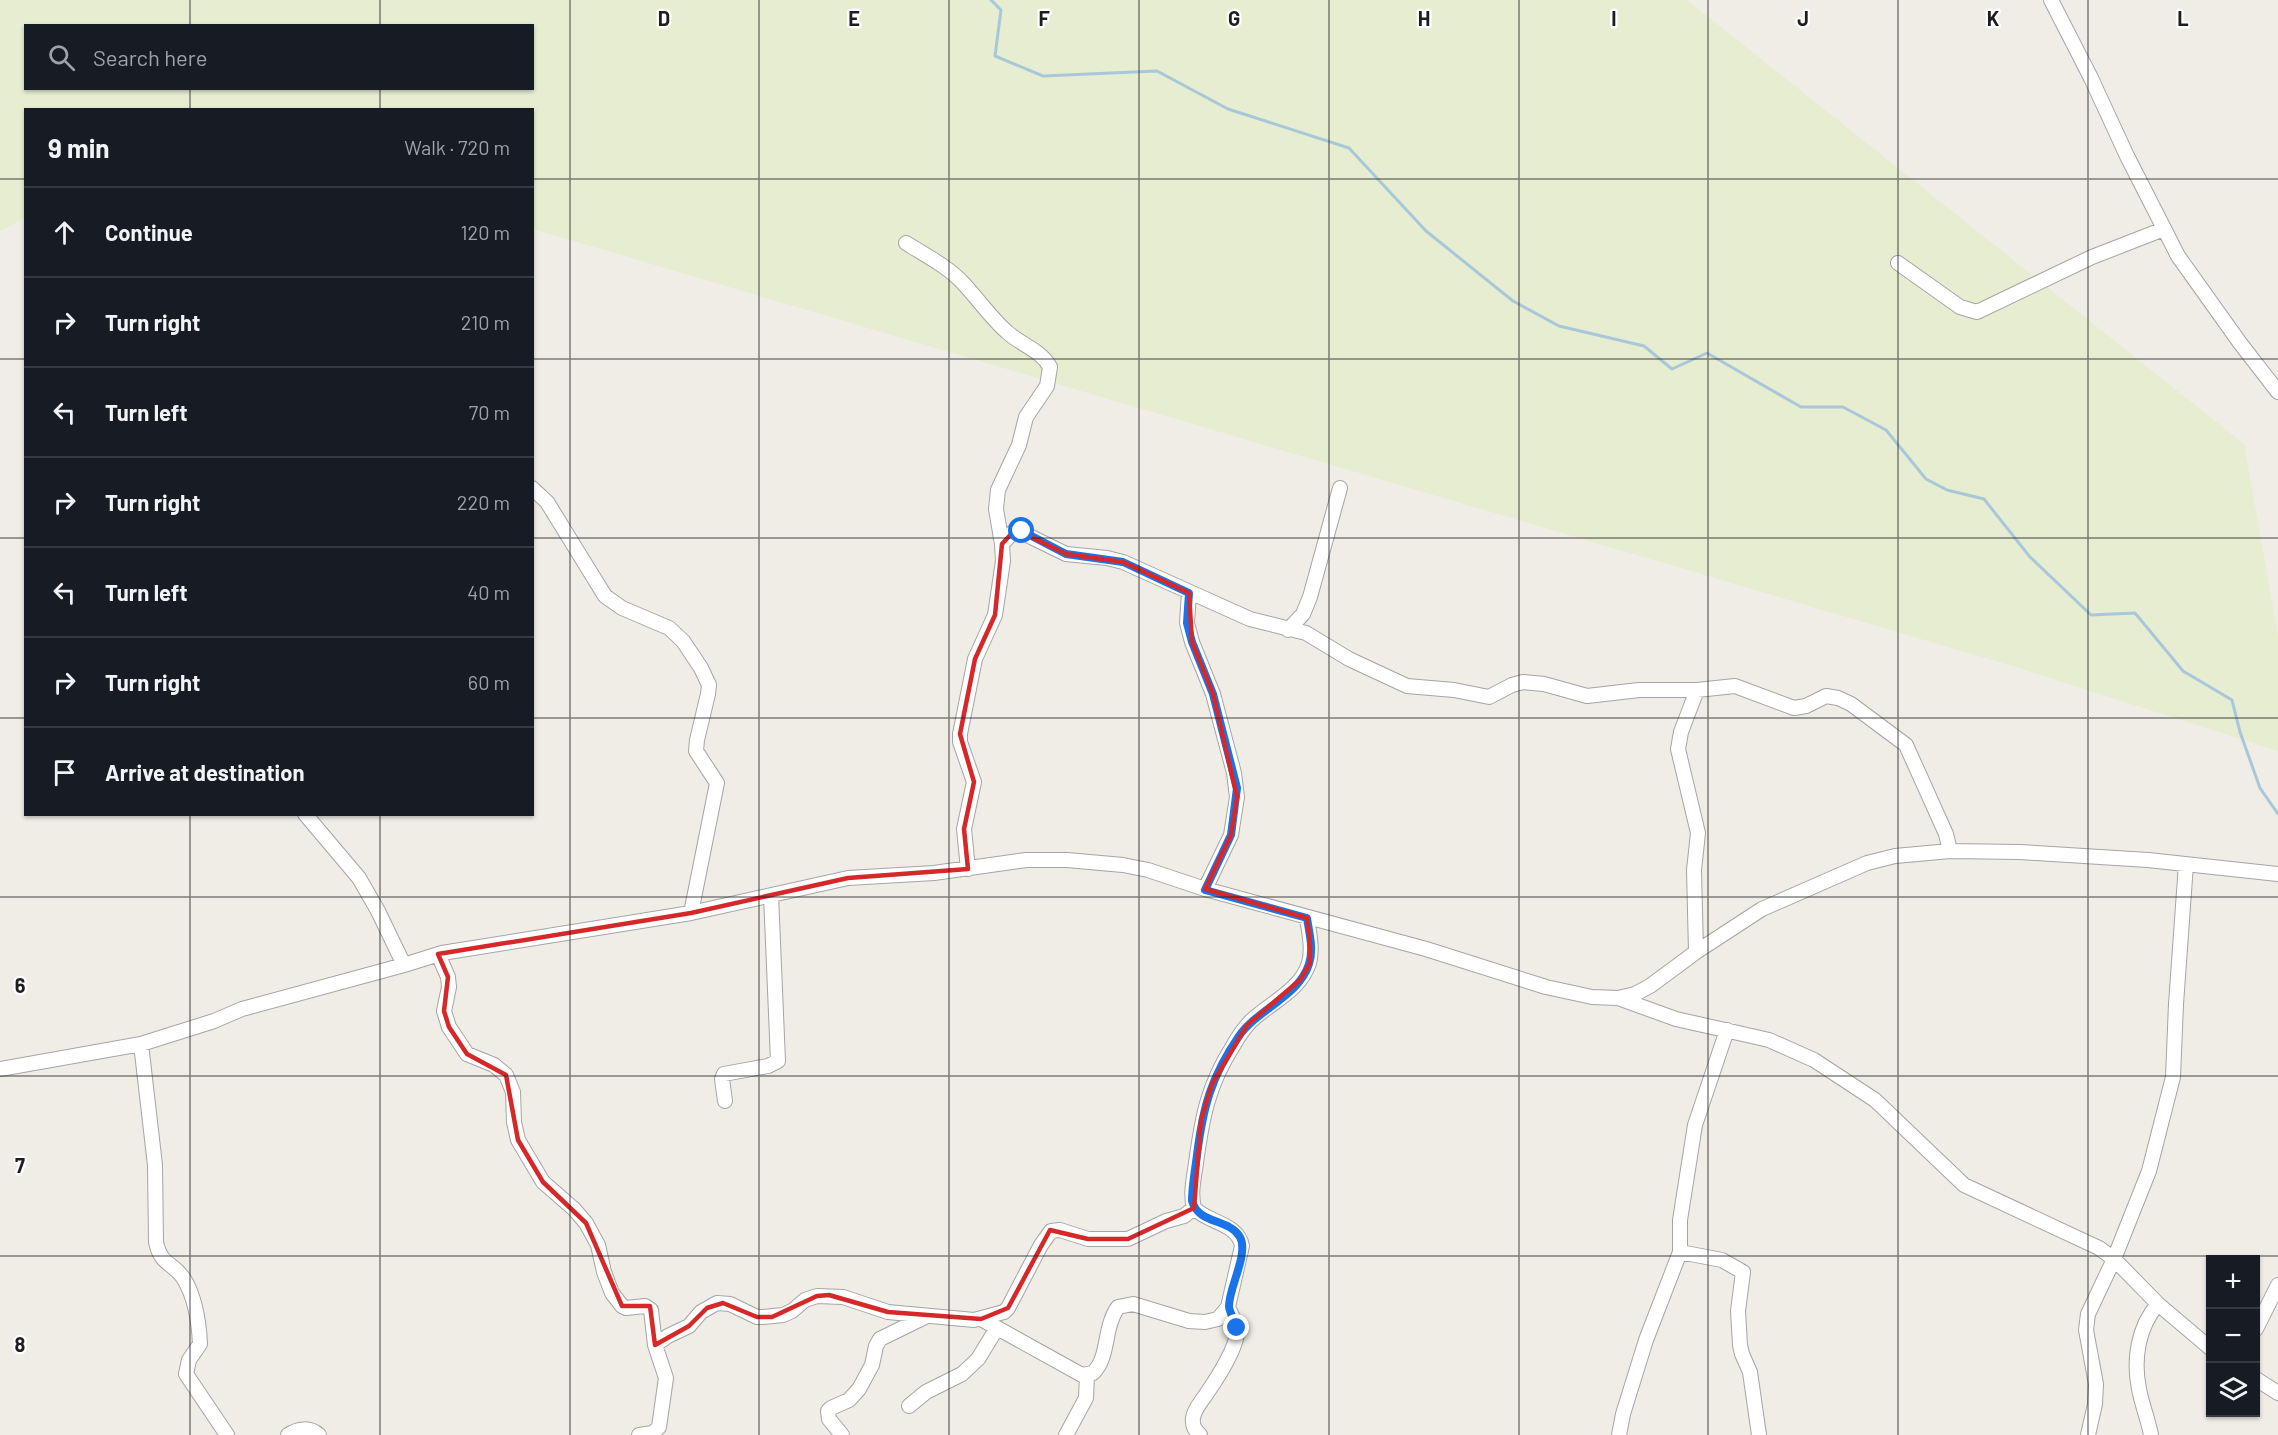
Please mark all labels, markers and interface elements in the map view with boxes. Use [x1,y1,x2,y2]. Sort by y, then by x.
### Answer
text: D [658,6,670,30]
text: E [848,6,860,30]
text: F [1038,6,1050,30]
text: G [1228,6,1240,30]
text: H [1418,6,1430,30]
text: I [1611,6,1617,30]
text: J [1797,6,1809,30]
text: K [1987,6,2000,30]
text: L [2177,6,2189,30]
search box [24,24,534,90]
icon: search [45,41,78,74]
text: Search here [93,44,207,70]
text: 9 min [48,132,110,163]
text: Walk · 720 m [404,135,510,159]
icon: ahead [48,216,81,249]
text: Continue [105,219,193,245]
text: 120 m [460,220,510,244]
icon: right [48,306,81,339]
text: Turn right [105,309,200,335]
text: 210 m [461,310,510,334]
icon: left [48,396,81,429]
text: Turn left [105,399,188,425]
text: 70 m [469,400,510,424]
icon: right [48,486,81,519]
text: Turn right [105,489,200,515]
text: 220 m [457,490,510,514]
route start [1008,517,1034,543]
icon: left [48,576,81,609]
text: Turn left [105,579,188,605]
text: 40 m [467,580,510,604]
icon: right [48,666,81,699]
text: Turn right [105,669,200,695]
text: 60 m [468,670,510,694]
icon: arrive [48,756,81,789]
text: Arrive at destination [105,759,304,785]
text: 6 [15,973,26,997]
text: 7 [15,1153,25,1177]
map controls [2206,1255,2260,1417]
button: + [2206,1255,2260,1309]
button: − [2206,1309,2260,1363]
route end [1223,1314,1249,1340]
text: 8 [15,1332,26,1356]
button: layers [2206,1363,2260,1417]

